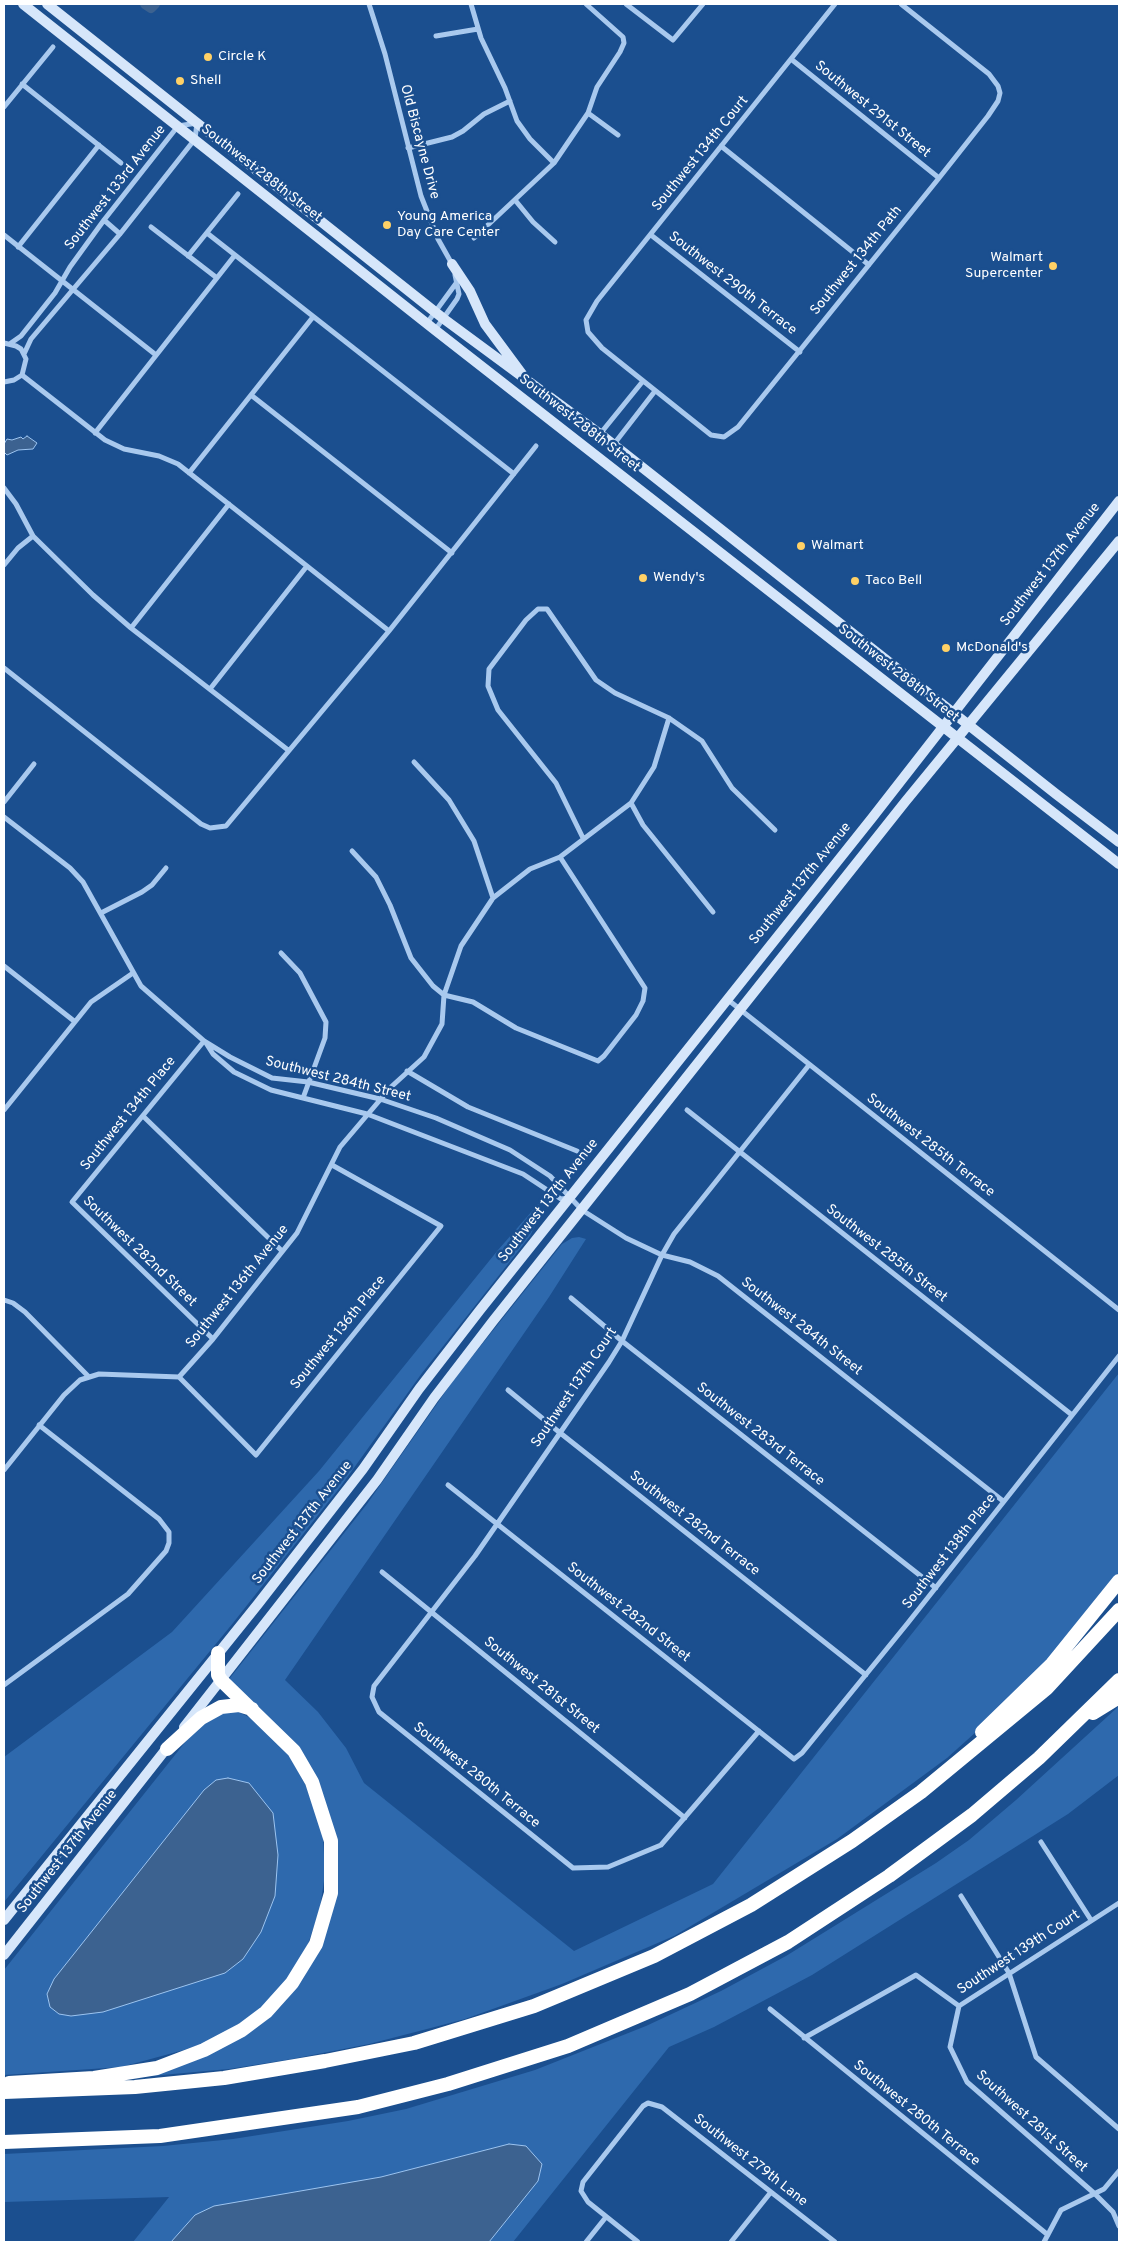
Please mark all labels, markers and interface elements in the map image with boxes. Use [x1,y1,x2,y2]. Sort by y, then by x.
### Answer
place label: Circle K [218,49,266,65]
marker: Circle K [202,51,214,63]
street label: Southwest 291st Street [811,58,933,162]
place label: Shell [190,73,221,89]
marker: Shell [174,75,186,87]
street label: Old Biscayne Drive [396,83,442,201]
street label: Southwest 134th Court [649,93,753,215]
street label: Southwest 133rd Avenue [62,122,170,254]
street label: Southwest 288th Street [197,122,325,226]
street label: Southwest 134th Path [808,203,906,319]
place label: Young America Day Care Center [397,209,500,242]
marker: Young America Day Care Center [381,219,393,231]
street label: Southwest 290th Terrace [665,229,799,339]
place label: Walmart Supercenter [965,250,1043,282]
marker: Walmart Supercenter [1047,260,1059,272]
street label: Southwest 288th Street [515,372,643,476]
street label: Southwest 137th Avenue [998,500,1104,630]
place label: Walmart [811,538,864,554]
marker: Walmart [795,540,807,552]
place label: Wendy's [653,570,705,586]
marker: Wendy's [637,572,649,584]
place label: Taco Bell [865,573,922,589]
marker: Taco Bell [849,575,861,587]
street label: Southwest 288th Street [834,622,962,726]
place label: McDonald's [956,640,1028,656]
marker: McDonald's [940,642,952,654]
street label: Southwest 137th Avenue [747,820,855,948]
street label: Southwest 134th Place [78,1054,180,1174]
street label: Southwest 284th Street [263,1054,413,1106]
street label: Southwest 285th Terrace [863,1091,997,1201]
street label: Southwest 137th Avenue [496,1136,602,1266]
street label: Southwest 282nd Street [78,1193,200,1311]
street label: Southwest 285th Street [822,1201,950,1307]
street label: Southwest 136th Avenue [183,1222,293,1352]
street label: Southwest 136th Place [288,1273,390,1393]
street label: Southwest 284th Street [737,1274,865,1380]
street label: Southwest 137th Court [529,1325,621,1451]
street label: Southwest 283rd Terrace [693,1380,827,1490]
street label: Southwest 137th Avenue [250,1458,356,1588]
street label: Southwest 282nd Terrace [625,1468,763,1580]
street label: Southwest 138th Place [900,1491,1000,1613]
street label: Southwest 282nd Street [563,1560,693,1666]
street label: Southwest 281st Street [480,1634,602,1738]
street label: Southwest 280th Terrace [409,1720,543,1832]
street label: Southwest 137th Avenue [15,1787,121,1917]
street label: Southwest 139th Court [955,1907,1083,1999]
street label: Southwest 280th Terrace [849,2058,983,2170]
street label: Southwest 281st Street [972,2067,1090,2177]
street label: Southwest 279th Lane [690,2111,810,2211]

